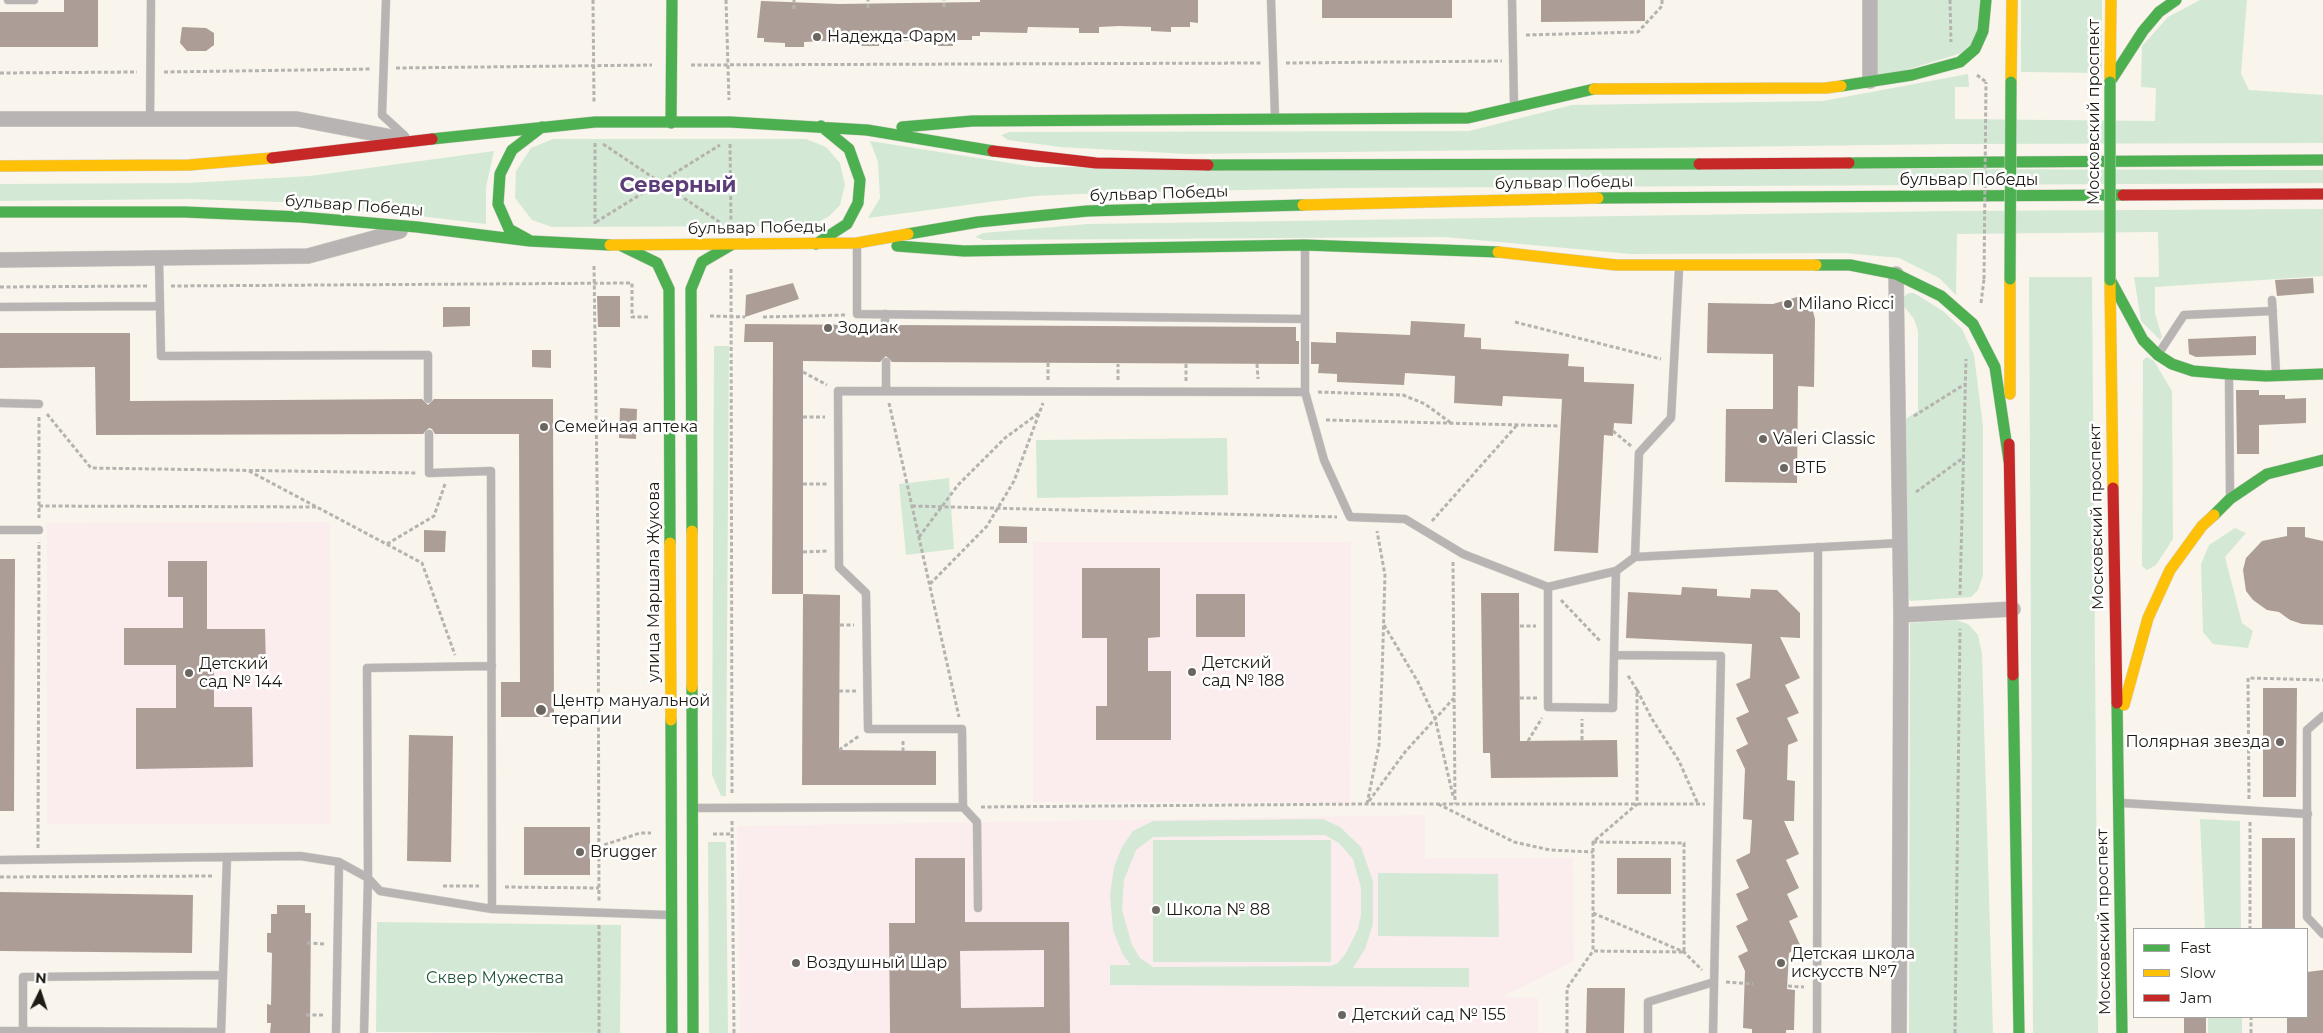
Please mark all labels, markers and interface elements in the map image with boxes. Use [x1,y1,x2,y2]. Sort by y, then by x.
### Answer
street label: Московский проспект [2084,19,2104,205]
place label: Надежда-Фарм [827,27,956,47]
marker: Надежда-Фарм [811,31,823,43]
street label: бульвар Победы [1900,170,2038,190]
street label: бульвар Победы [1494,172,1634,194]
district label: Северный [619,173,737,199]
street label: бульвар Победы [1089,182,1229,206]
street label: бульвар Победы [284,192,424,220]
street label: бульвар Победы [687,217,827,239]
place label: Milano Ricci [1798,294,1894,314]
marker: Milano Ricci [1782,298,1794,310]
place label: Зодиак [838,318,898,338]
marker: Зодиак [822,322,834,334]
place label: Семейная аптека [554,417,698,437]
marker: Семейная аптека [538,421,550,433]
street label: Московский проспект [2086,424,2108,610]
place label: Valeri Classic [1773,429,1876,449]
marker: Valeri Classic [1757,433,1769,445]
place label: ВТБ [1794,458,1827,478]
marker: ВТБ [1778,462,1790,474]
street label: улица Маршала Жукова [644,482,664,682]
place label: Детский сад № 188 [1202,653,1285,691]
place label: Детский сад № 144 [199,654,282,692]
marker: Детский сад № 188 [1186,666,1198,678]
marker: Детский сад № 144 [183,667,195,679]
place label: Центр мануальной терапии [552,691,710,729]
marker: Центр мануальной терапии [534,703,548,717]
place label: Полярная звезда [2125,732,2270,752]
marker: Полярная звезда [2274,736,2286,748]
street label: Московский проспект [2093,829,2115,1015]
place label: Brugger [590,842,657,862]
marker: Brugger [574,846,586,858]
place label: Школа № 88 [1166,900,1270,920]
marker: Школа № 88 [1150,904,1162,916]
legend [2133,928,2308,1018]
text: Fast [2180,938,2211,957]
place label: Детская школа искусств №7 [1791,944,1915,982]
place label: Воздушный Шар [806,953,947,973]
marker: Воздушный Шар [790,957,802,969]
marker: Детская школа искусств №7 [1775,957,1787,969]
text: Slow [2180,963,2216,982]
north arrow [15,968,65,1018]
park label: Сквер Мужества [426,968,564,988]
text: N [35,969,47,987]
text: Jam [2180,988,2212,1007]
place label: Детский сад № 155 [1352,1005,1506,1025]
marker: Детский сад № 155 [1336,1009,1348,1021]

